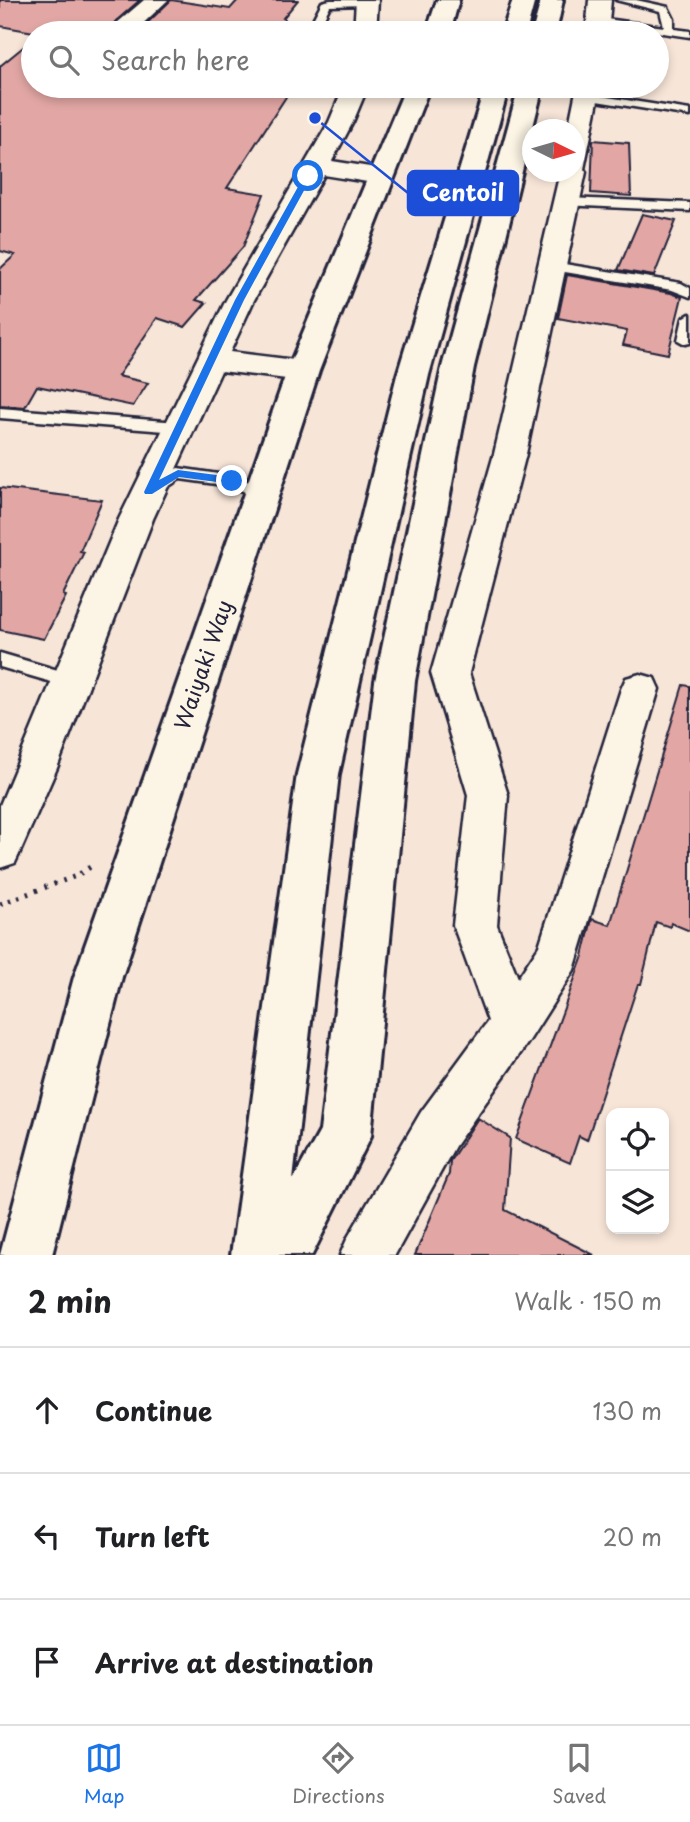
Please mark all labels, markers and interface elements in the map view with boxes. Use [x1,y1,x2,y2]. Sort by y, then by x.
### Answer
search box [21,21,669,98]
text: Search here [101,40,250,79]
icon: search [45,41,83,79]
north arrow [522,119,585,182]
route start [292,160,323,191]
callout: Centoil [408,171,518,215]
text: Centoil [422,174,504,209]
route end [216,465,247,496]
street label: Waiyaki Way [165,595,239,734]
map controls [606,1108,669,1234]
button: locate [606,1108,669,1171]
button: layers [606,1171,669,1234]
text: 2 min [28,1278,112,1323]
text: Walk · 150 m [514,1283,662,1318]
icon: ahead [28,1391,66,1429]
text: Continue [95,1391,212,1430]
text: 130 m [592,1393,662,1428]
icon: left [28,1517,66,1555]
text: Turn left [95,1517,210,1556]
text: 20 m [603,1519,662,1554]
icon: arrive [28,1643,66,1681]
text: Arrive at destination [95,1643,374,1682]
tab: Map [84,1739,124,1809]
tab: Directions [292,1739,385,1809]
tab: Saved [552,1739,606,1809]

